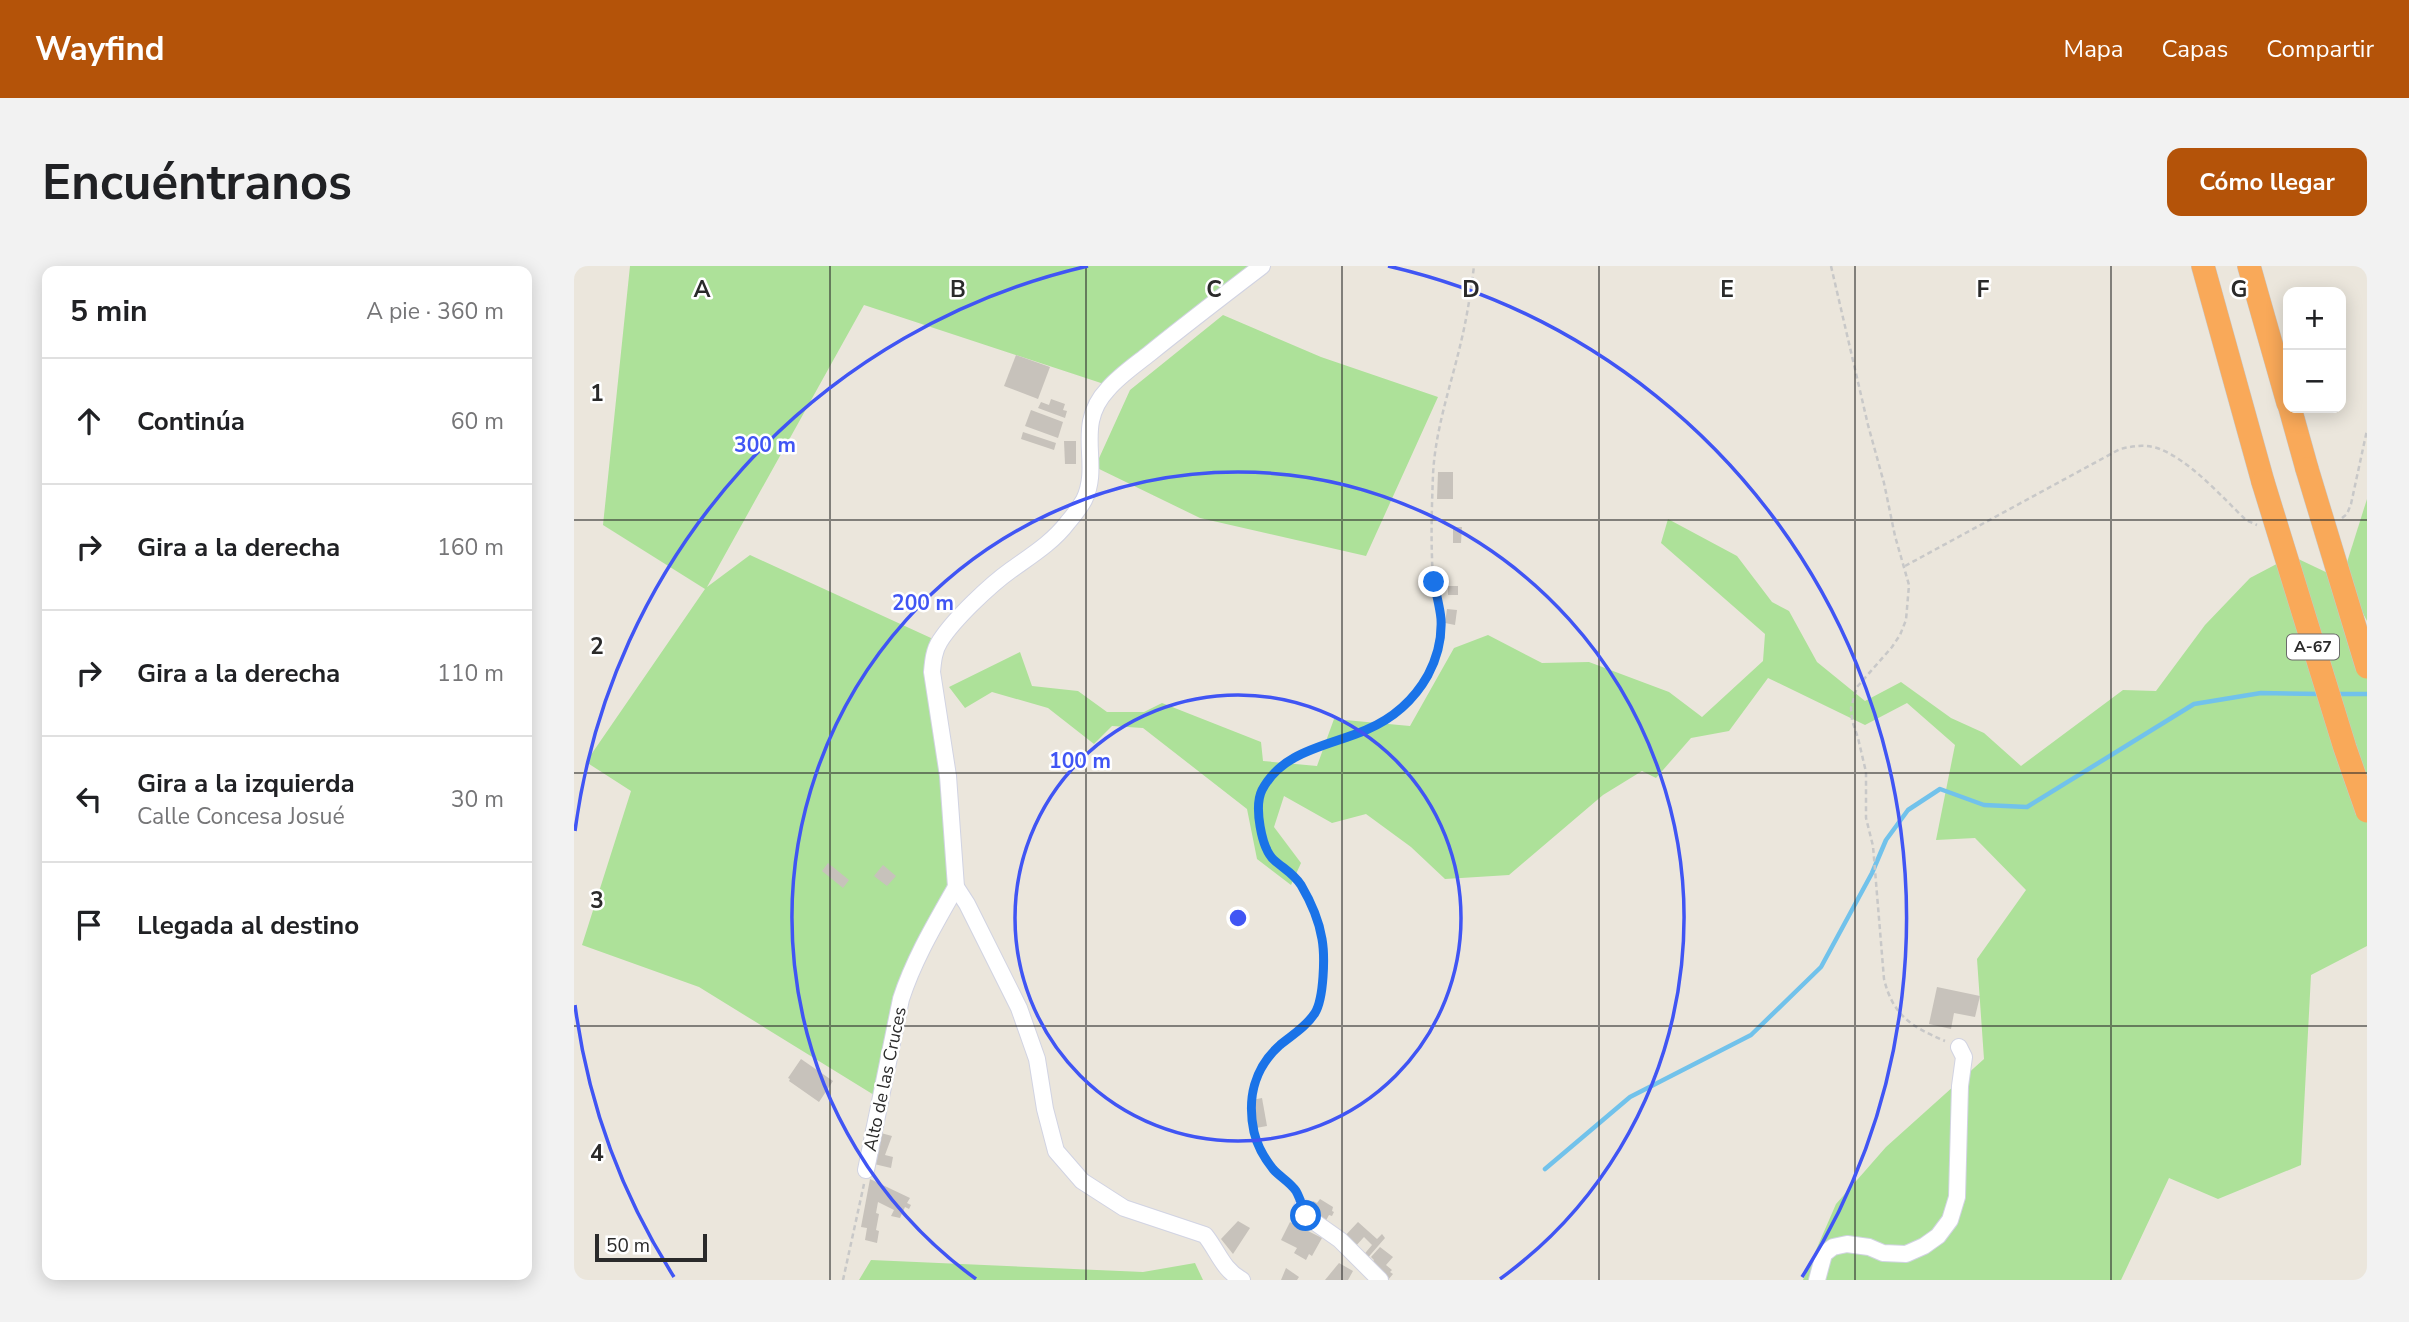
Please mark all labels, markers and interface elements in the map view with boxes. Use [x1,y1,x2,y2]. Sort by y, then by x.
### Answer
text: Wayfind [35,27,165,72]
text: Mapa [2064,33,2124,65]
text: Capas [2162,33,2228,65]
text: Compartir [2266,33,2374,65]
button: Cómo llegar [2167,148,2367,216]
text: Encuéntranos [42,149,352,216]
text: A [693,274,711,305]
text: B [950,274,966,305]
text: C [1206,274,1222,305]
text: D [1462,274,1480,305]
text: E [1720,274,1734,305]
text: F [1977,274,1990,305]
text: G [2231,274,2247,305]
map controls [2283,287,2346,413]
button: + [2283,287,2346,350]
text: 5 min [70,291,148,332]
text: A pie · 360 m [366,296,504,327]
button: − [2283,350,2346,413]
text: 1 [590,378,604,409]
icon: ahead [70,402,108,440]
text: Continúa [137,404,245,439]
text: 60 m [451,406,504,437]
text: 300 m [734,431,796,459]
icon: right [70,528,108,566]
text: Gira a la derecha [137,530,340,565]
text: 160 m [437,532,504,563]
route end [1418,566,1449,597]
text: 200 m [892,589,954,617]
text: 2 [590,631,604,662]
road number: A-67 [2287,634,2339,660]
icon: right [70,654,108,692]
text: Gira a la derecha [137,656,340,691]
text: 110 m [437,658,504,689]
text: 100 m [1049,747,1111,775]
text: Gira a la izquierda [137,766,355,801]
icon: left [70,780,108,818]
text: 30 m [451,784,504,815]
text: Calle Concesa Josué [137,801,345,832]
text: 3 [590,885,604,916]
icon: arrive [70,906,108,944]
centre of rings [1226,906,1250,930]
text: Llegada al destino [137,908,359,943]
street label: Alto de las Cruces [858,1005,912,1153]
text: 4 [590,1138,604,1169]
route start [1290,1200,1321,1231]
scale bar [595,1231,707,1263]
text: 50 m [606,1233,650,1259]

